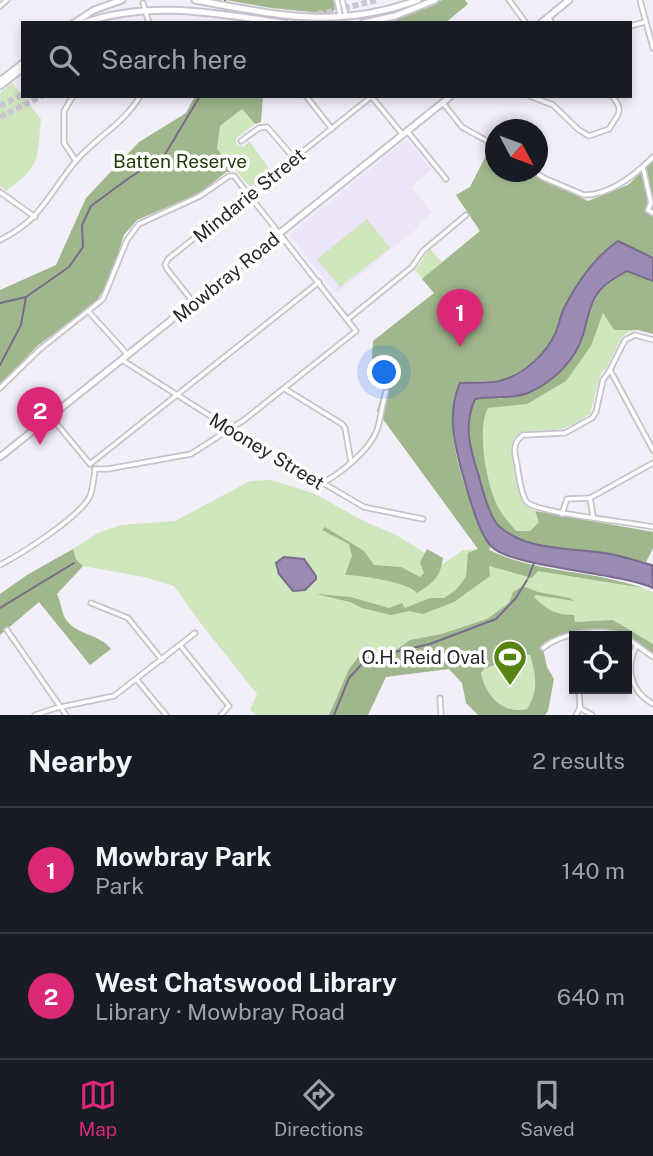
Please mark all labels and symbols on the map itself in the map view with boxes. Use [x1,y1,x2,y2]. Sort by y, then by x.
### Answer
north arrow [485,119,548,182]
street label: Mindarie Street [189,143,309,247]
park label: Batten Reserve [113,150,247,172]
street label: Mowbray Road [168,227,284,327]
pin: 1 [437,289,483,347]
your location [367,355,401,389]
pin: 2 [17,387,63,445]
street label: Mooney Street [206,408,328,494]
sports icon: O.H. Reid Oval [491,638,529,687]
place label: O.H. Reid Oval [362,646,486,668]

